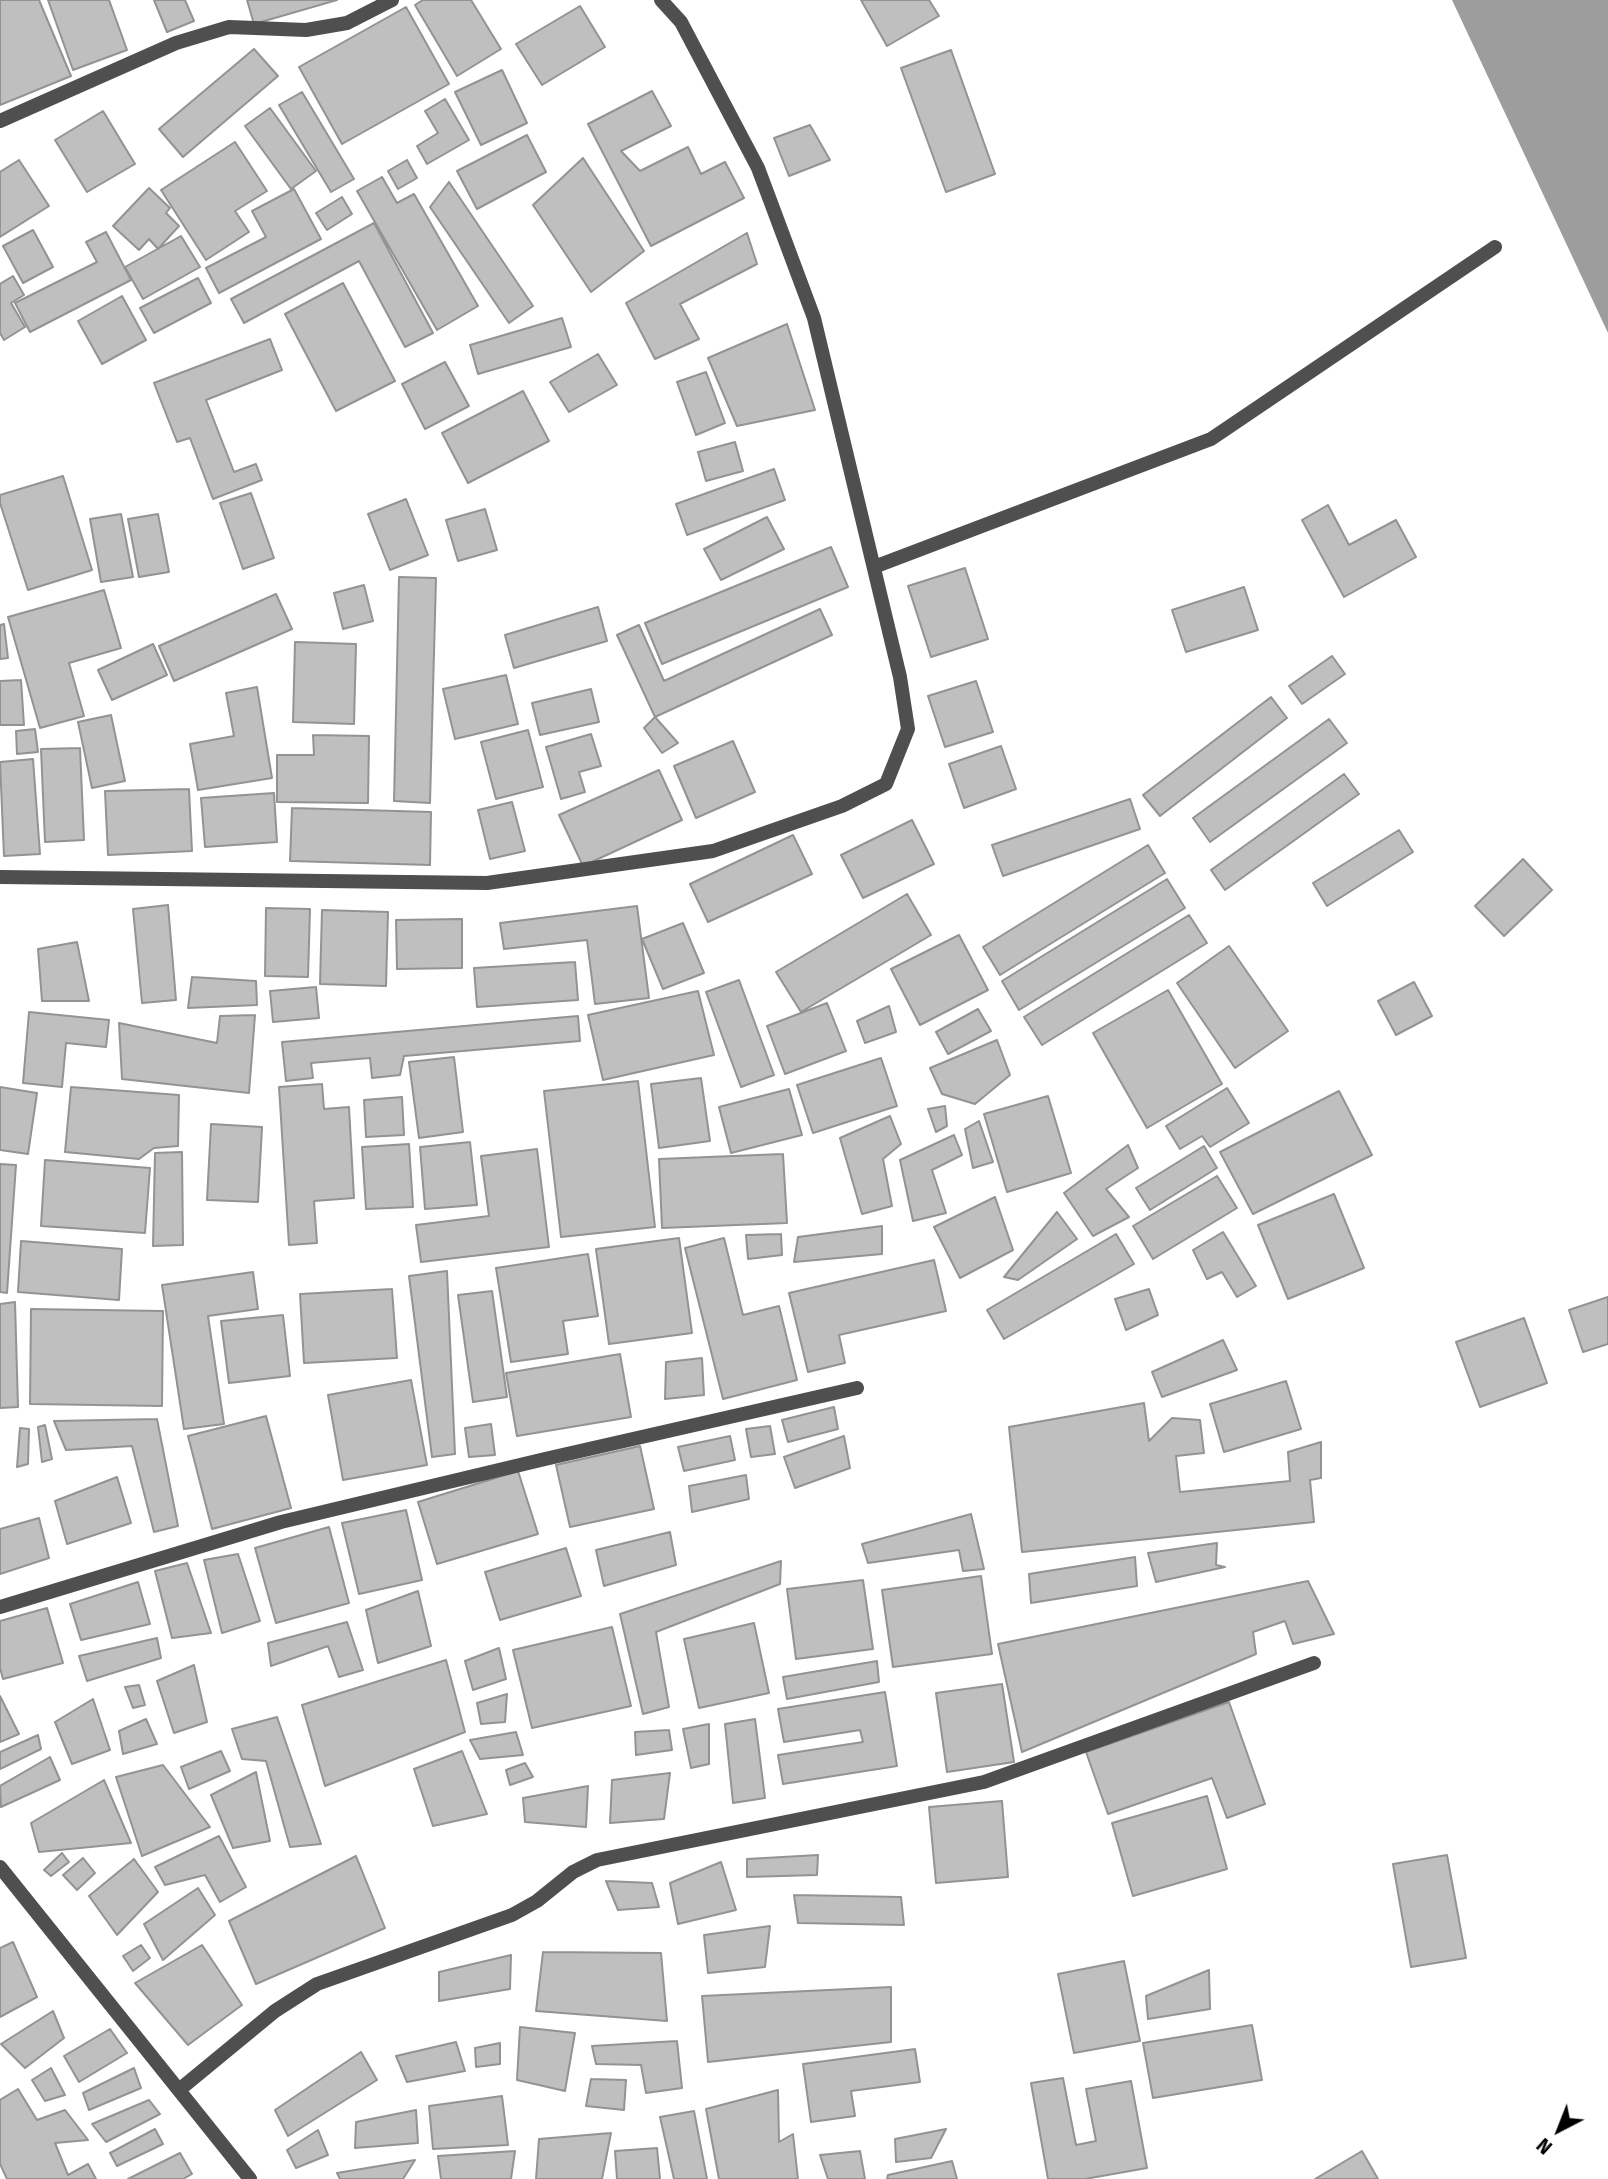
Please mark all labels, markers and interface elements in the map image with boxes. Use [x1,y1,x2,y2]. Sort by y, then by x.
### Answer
north arrow [1524,2095,1594,2165]
text: N [1532,2133,1557,2159]

